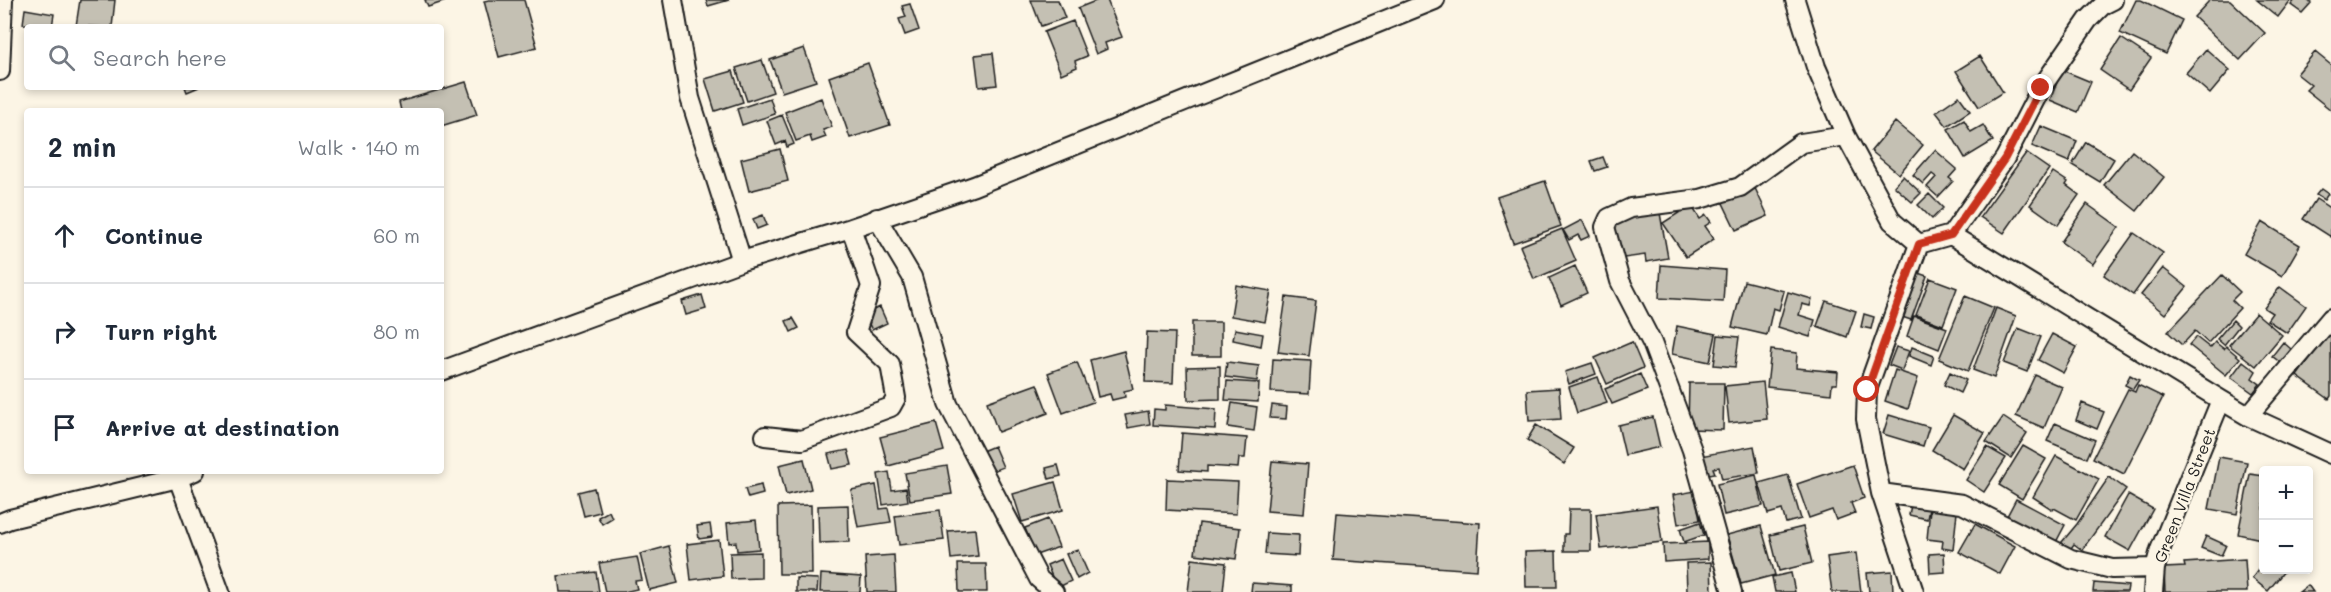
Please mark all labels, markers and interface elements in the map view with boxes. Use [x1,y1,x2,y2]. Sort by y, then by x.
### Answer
search box [24,24,444,90]
icon: search [45,41,78,74]
text: Search here [93,43,227,72]
route end [2027,74,2053,100]
text: 2 min [48,130,116,164]
text: Walk · 140 m [297,134,420,160]
icon: ahead [48,219,81,252]
text: Continue [105,221,203,250]
text: 60 m [373,222,420,248]
icon: right [48,315,81,348]
text: Turn right [105,317,217,346]
text: 80 m [373,318,420,344]
route start [1853,376,1879,402]
icon: arrive [48,411,81,444]
text: Arrive at destination [105,413,340,442]
street label: Green Villa Street [2149,425,2219,565]
map controls [2259,466,2313,574]
button: + [2259,466,2313,520]
button: − [2259,520,2313,574]

